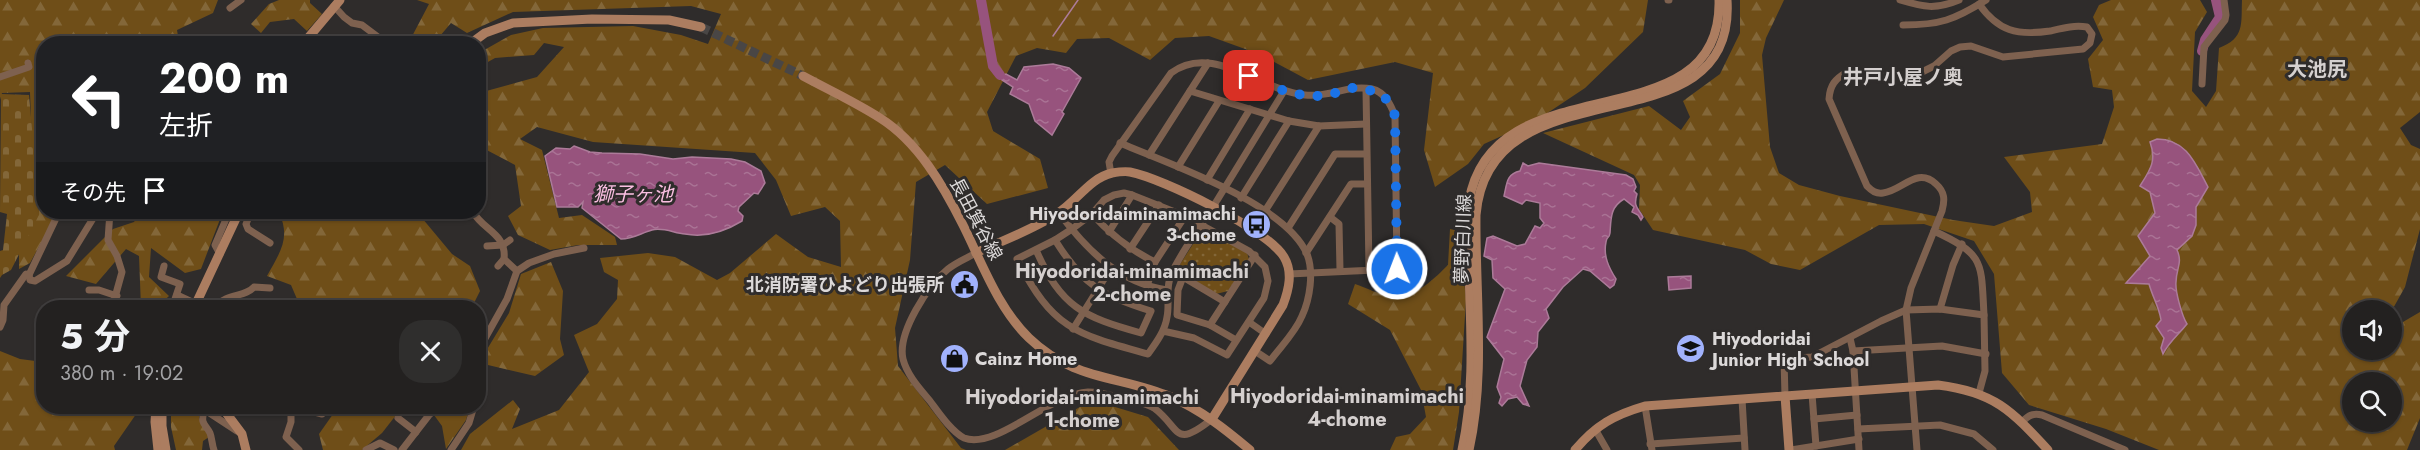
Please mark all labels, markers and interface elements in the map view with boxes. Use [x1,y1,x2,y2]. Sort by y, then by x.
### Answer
text: 200 m [159,48,289,109]
pin [1223,50,1274,101]
district label: 大池尻 [2287,55,2347,84]
icon: arrive [1232,59,1265,92]
icon: left [60,60,138,138]
district label: 井戸小屋ノ奥 [1843,63,1963,92]
text: 左折 [159,106,213,145]
street label: 長田箕谷線 [943,173,1009,265]
icon: arrive [138,174,171,207]
text: その先 [60,176,126,208]
water label: 獅子ヶ池 [593,180,675,209]
street label: 夢野白川線 [1448,194,1478,284]
place label: Hiyodoridaiminamimachi 3-chome [1029,201,1236,248]
bus stop icon: Hiyodoridaiminamimachi 3-chome [1241,208,1273,240]
position arrow [1365,237,1429,301]
district label: Hiyodoridai-minamimachi 2-chome [1015,257,1249,309]
public building icon: 北消防署ひよどり出張所 [949,269,981,301]
place label: 北消防署ひよどり出張所 [746,272,944,298]
map controls [2342,300,2402,432]
button: sound [2342,300,2402,360]
text: 5 分 [60,310,130,362]
button: close [399,320,462,383]
place label: Hiyodoridai Junior High School [1709,326,1869,373]
school or university icon: Hiyodoridai Junior High School [1675,333,1707,365]
shop icon: Cainz Home [938,343,970,375]
place label: Cainz Home [975,346,1077,372]
text: 380 m · 19:02 [60,359,183,388]
button: search [2342,372,2402,432]
district label: Hiyodoridai-minamimachi 4-chome [1230,382,1464,434]
district label: Hiyodoridai-minamimachi 1-chome [965,383,1199,435]

